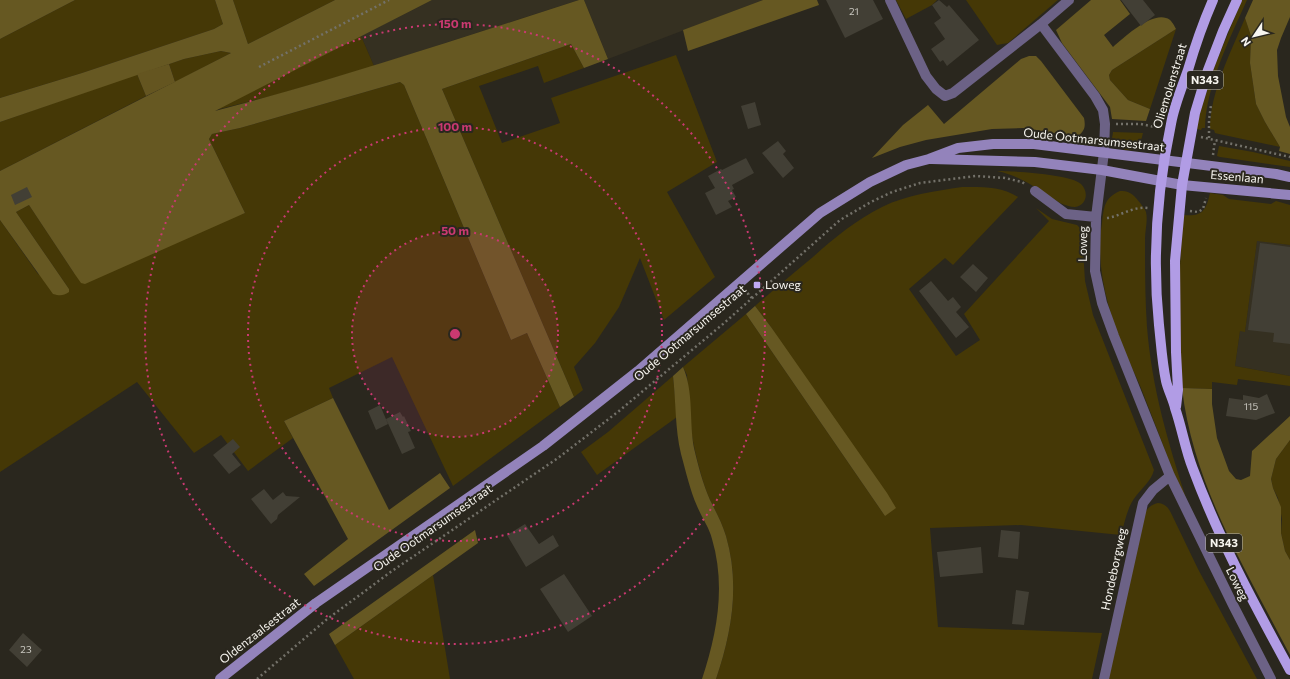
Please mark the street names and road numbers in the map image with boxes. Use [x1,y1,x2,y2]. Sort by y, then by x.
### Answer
street label: Oliemolenstraat [1149,41,1189,130]
road number: N343 [1187,71,1223,89]
street label: Oude Ootmarsumsestraat [1023,125,1166,153]
street label: Essenlaan [1210,167,1264,185]
street label: Loweg [1075,225,1089,262]
street label: Oude Ootmarsumsestraat [630,281,748,383]
street label: Oude Ootmarsumsestraat [370,481,495,574]
street label: Hondeborgweg [1097,526,1129,611]
road number: N343 [1206,534,1242,552]
street label: Loweg [1224,564,1252,603]
street label: Oldenzaalsestraat [216,594,303,666]

